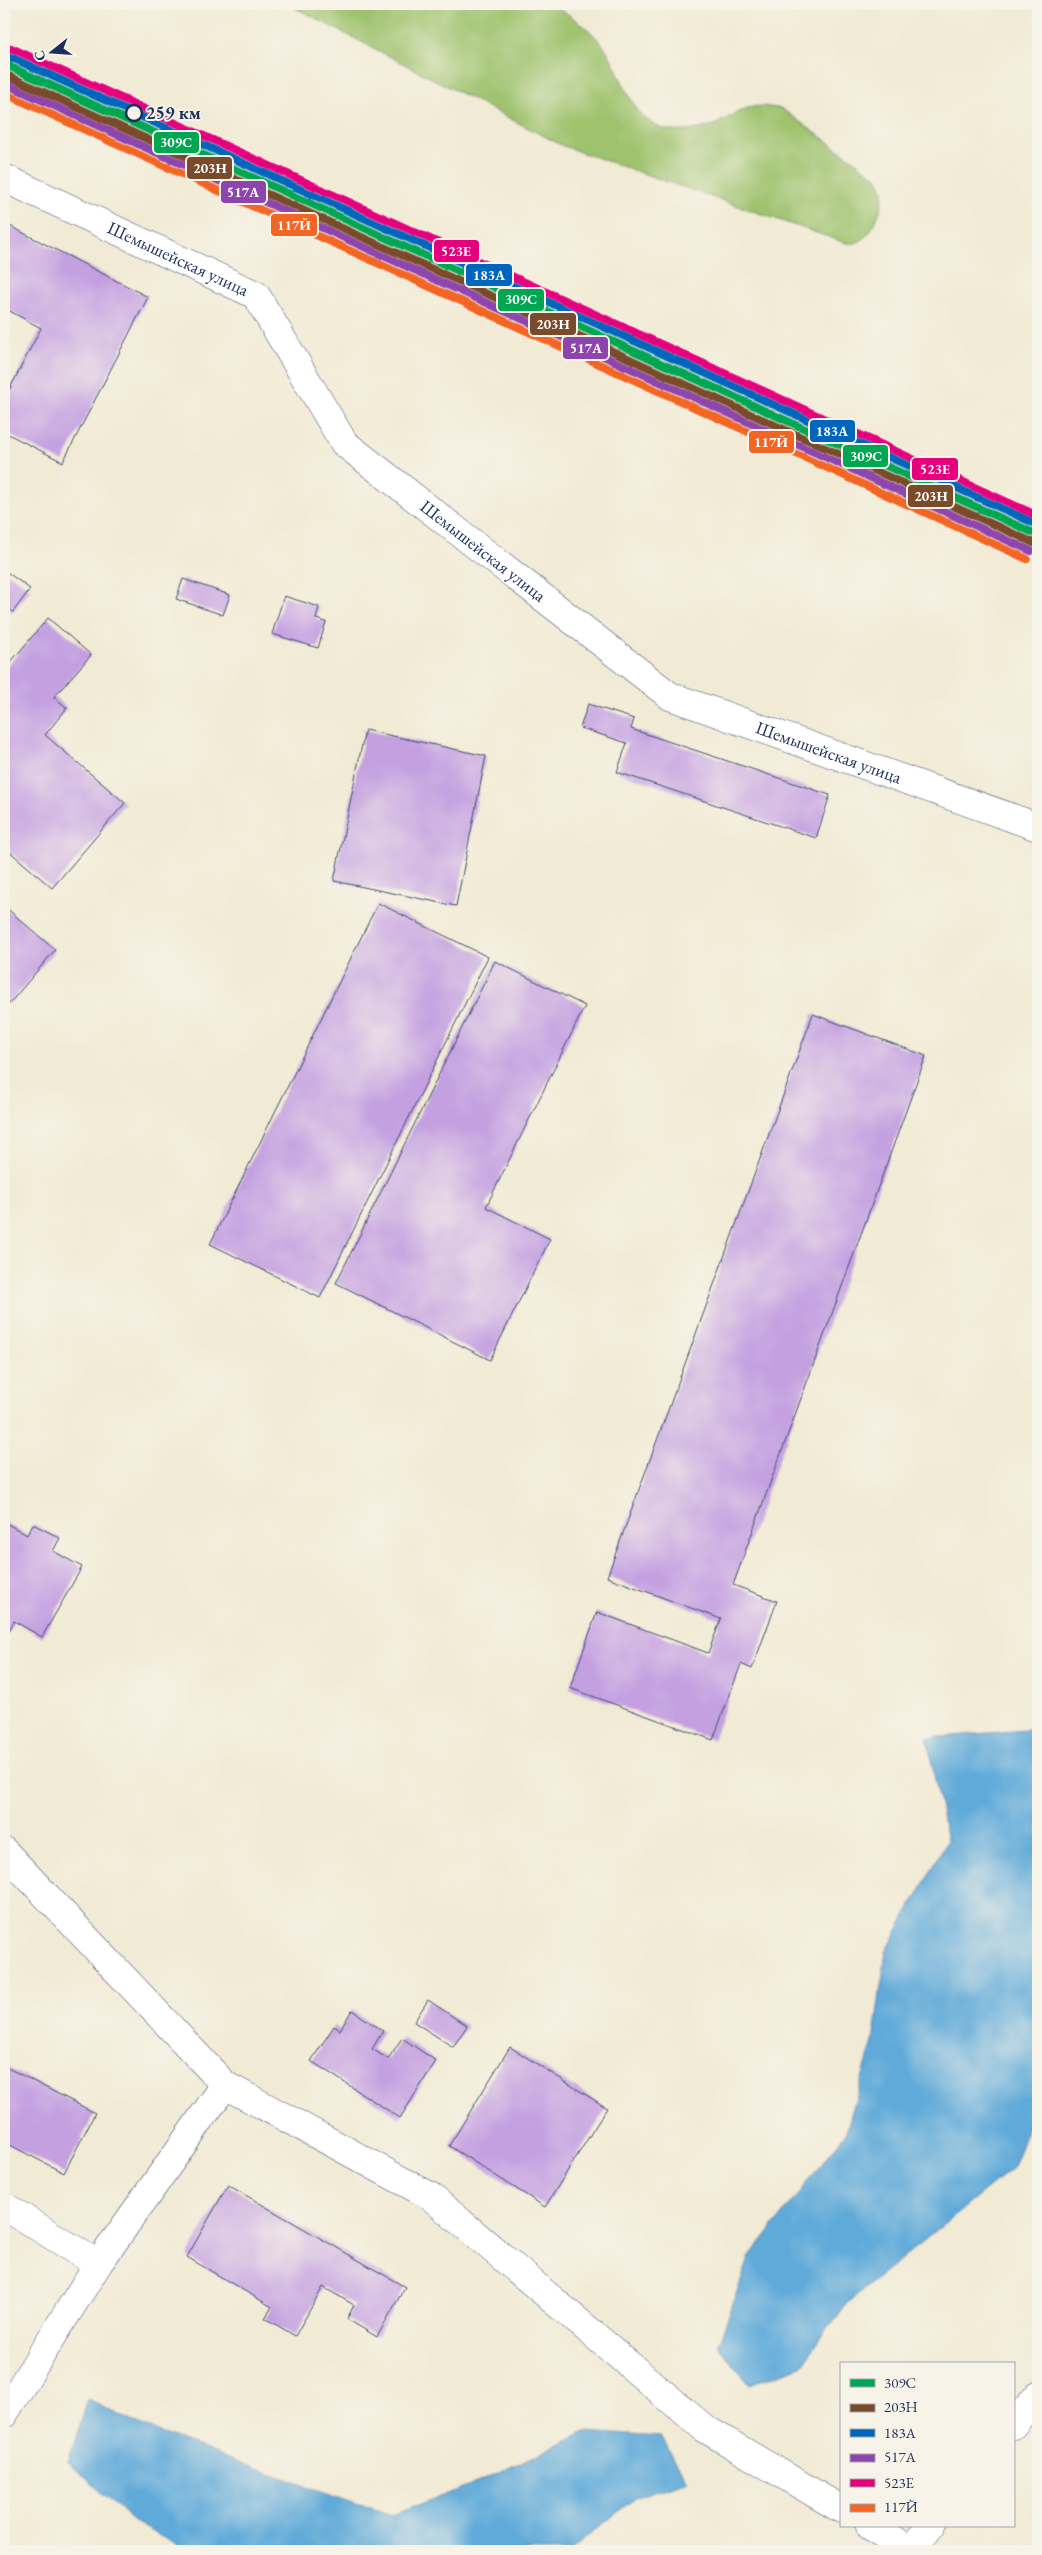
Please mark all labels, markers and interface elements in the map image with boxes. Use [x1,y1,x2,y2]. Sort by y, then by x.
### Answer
north arrow [28,28,78,78]
text: С [29,48,50,63]
place label: 259 км [146,101,201,124]
marker: 259 км [125,104,143,122]
line badge: 309С [153,131,200,154]
text: 309С [160,133,192,151]
line badge: 203Н [186,156,233,180]
text: 203Н [193,159,227,177]
line badge: 517А [220,180,267,204]
text: 517А [227,183,260,201]
line badge: 117Й [270,213,318,237]
street label: Шемышейская улица [104,216,253,301]
text: 117Й [277,216,311,234]
line badge: 523Е [433,239,480,263]
text: 523Е [441,242,471,260]
line badge: 183А [465,263,513,287]
text: 183А [473,266,506,284]
line badge: 309С [497,288,545,312]
text: 309С [505,290,537,308]
line badge: 203Н [529,312,577,336]
text: 203Н [536,315,570,333]
line badge: 517А [562,336,609,360]
text: 517А [570,339,603,357]
line badge: 183А [809,419,856,443]
text: 183А [816,422,849,440]
line badge: 117Й [748,430,795,454]
text: 117Й [754,433,788,451]
line badge: 309С [842,444,889,468]
text: 309С [850,447,882,465]
line badge: 523Е [911,457,959,481]
text: 523Е [920,460,950,478]
line badge: 203Н [907,484,954,508]
text: 203Н [914,487,948,505]
street label: Шемышейская улица [416,494,552,607]
street label: Шемышейская улица [753,715,906,789]
legend [840,2362,1014,2528]
text: 309С [884,2373,916,2392]
text: 203Н [884,2397,918,2416]
text: 183А [884,2423,917,2442]
text: 517А [884,2447,917,2466]
text: 523Е [884,2473,915,2492]
text: 117Й [884,2497,918,2516]

